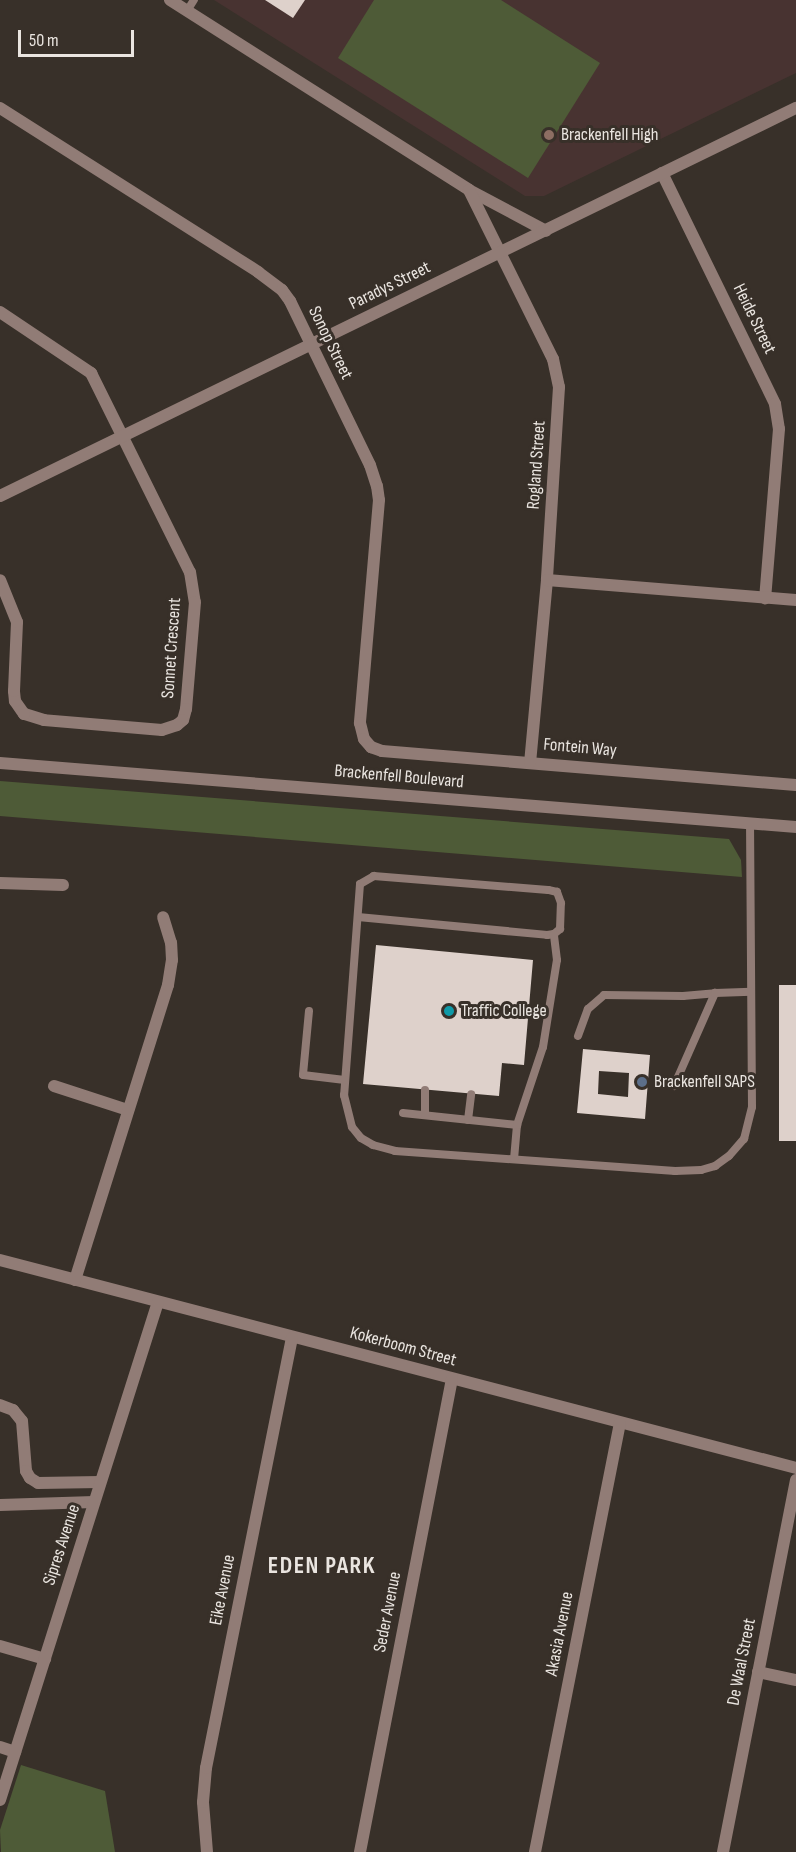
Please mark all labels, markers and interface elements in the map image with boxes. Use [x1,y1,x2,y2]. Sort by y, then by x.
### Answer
scale bar [21,18,136,56]
text: 50 m [29,30,59,51]
place label: Brackenfell High [561,124,659,146]
marker: Brackenfell High [542,128,556,142]
street label: Paradys Street [346,257,434,315]
street label: Heide Street [728,280,780,358]
street label: Sonop Street [303,303,357,383]
street label: Rogland Street [523,420,551,510]
street label: Sonnet Crescent [158,597,186,699]
street label: Fontein Way [543,734,617,762]
street label: Brackenfell Boulevard [333,761,465,793]
place label: Traffic College [461,1000,547,1022]
marker: Traffic College [442,1004,456,1018]
place label: Brackenfell SAPS [654,1071,755,1093]
marker: Brackenfell SAPS [635,1075,649,1089]
street label: Kokerboom Street [348,1322,458,1372]
street label: Sipres Avenue [39,1502,85,1588]
district label: EDEN PARK [268,1552,376,1580]
street label: Eike Avenue [206,1553,240,1627]
street label: Seder Avenue [370,1570,406,1654]
street label: Akasia Avenue [541,1590,579,1678]
street label: De Waal Street [723,1617,761,1707]

